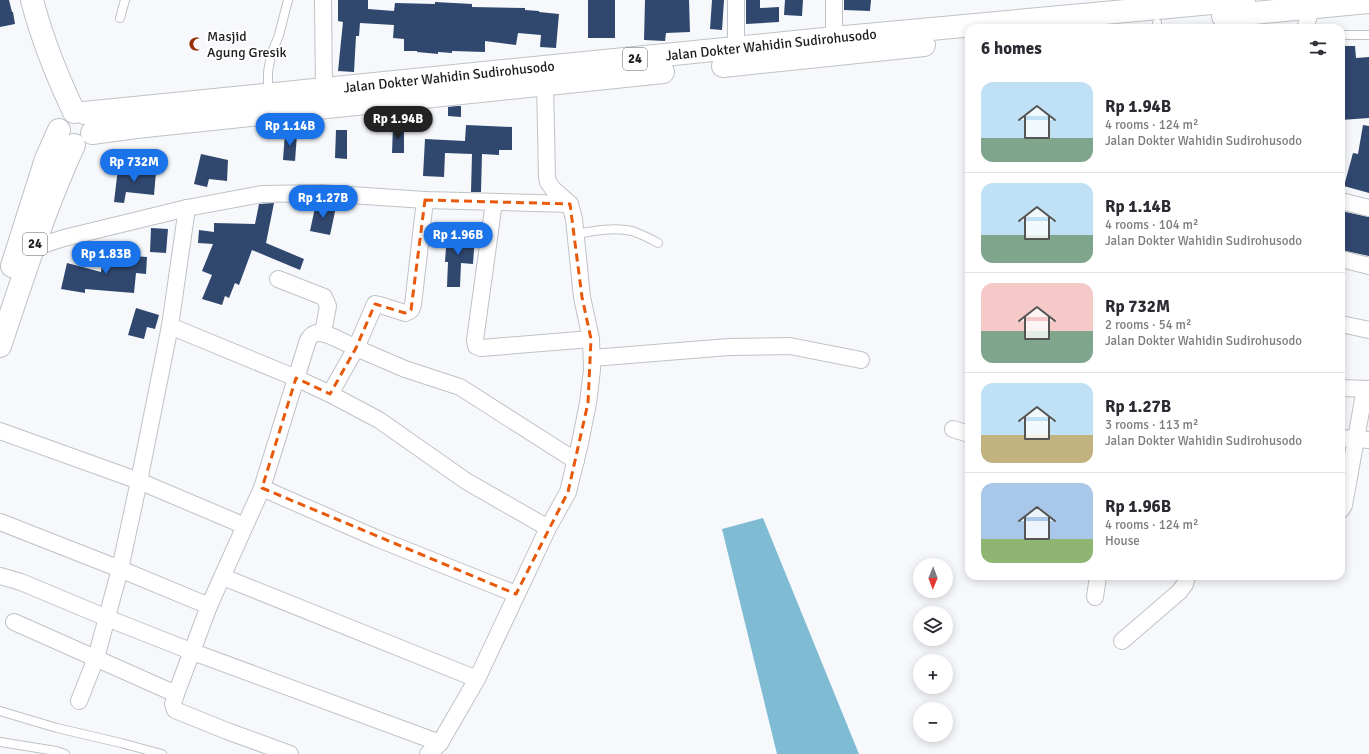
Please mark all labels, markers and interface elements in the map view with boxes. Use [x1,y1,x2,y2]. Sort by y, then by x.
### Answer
street label: Jalan Dokter Wahidin Sudirohusodo [665,25,877,65]
place label: Masjid Agung Gresik [207,28,286,61]
mosque icon: Masjid Agung Gresik [188,36,204,52]
icon: filters [1307,37,1329,59]
text: 6 homes [981,38,1042,59]
road number: 24 [623,48,647,70]
street label: Jalan Dokter Wahidin Sudirohusodo [343,57,555,97]
text: Rp 1.94B [1105,96,1171,117]
icon: home [1013,98,1061,146]
pin: Rp 1.94B [357,106,439,140]
text: Rp 1.94B [373,111,423,127]
pin: Rp 1.14B [249,113,331,147]
text: 4 rooms · 124 m² [1105,117,1198,133]
text: Rp 1.14B [265,118,315,134]
text: Jalan Dokter Wahidin Sudirohusodo [1105,133,1302,149]
pin: Rp 732M [97,149,171,183]
text: Rp 732M [109,154,159,170]
pin: Rp 1.27B [282,185,364,219]
text: Rp 1.27B [298,190,348,206]
text: Rp 1.14B [1105,196,1171,217]
icon: home [1013,199,1061,247]
text: 4 rooms · 104 m² [1105,217,1198,233]
pin: Rp 1.96B [417,222,499,256]
text: Rp 1.96B [433,227,483,243]
road number: 24 [23,233,47,255]
text: Jalan Dokter Wahidin Sudirohusodo [1105,233,1302,249]
pin: Rp 1.83B [65,241,147,275]
text: Rp 1.83B [81,246,131,262]
text: Rp 732M [1105,296,1170,317]
icon: home [1013,299,1061,347]
text: 2 rooms · 54 m² [1105,317,1191,333]
text: Jalan Dokter Wahidin Sudirohusodo [1105,333,1302,349]
text: Rp 1.27B [1105,396,1171,417]
icon: home [1013,399,1061,447]
text: 3 rooms · 113 m² [1105,417,1198,433]
text: Jalan Dokter Wahidin Sudirohusodo [1105,433,1302,449]
text: Rp 1.96B [1105,496,1171,517]
icon: home [1013,499,1061,547]
text: 4 rooms · 124 m² [1105,517,1198,533]
text: House [1105,533,1140,549]
north arrow [913,558,953,598]
map controls [913,558,953,742]
button: layers [913,606,953,646]
button: + [913,654,953,694]
button: − [913,702,953,742]

